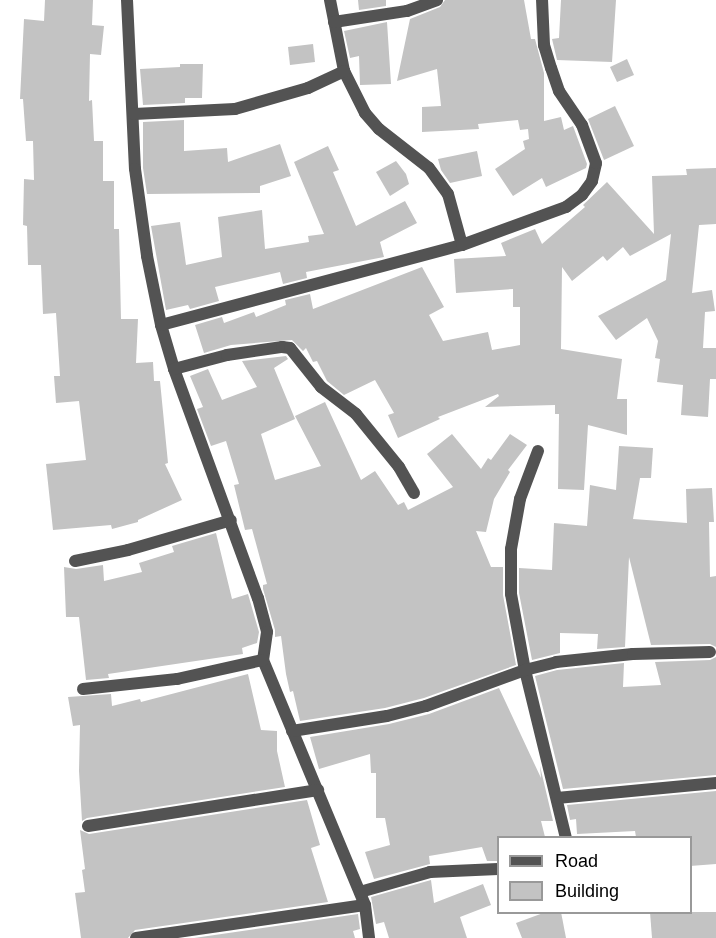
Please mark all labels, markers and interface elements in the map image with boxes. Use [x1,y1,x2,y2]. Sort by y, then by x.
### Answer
legend [497,836,692,914]
text: Road [555,851,598,871]
text: Building [555,881,619,901]

